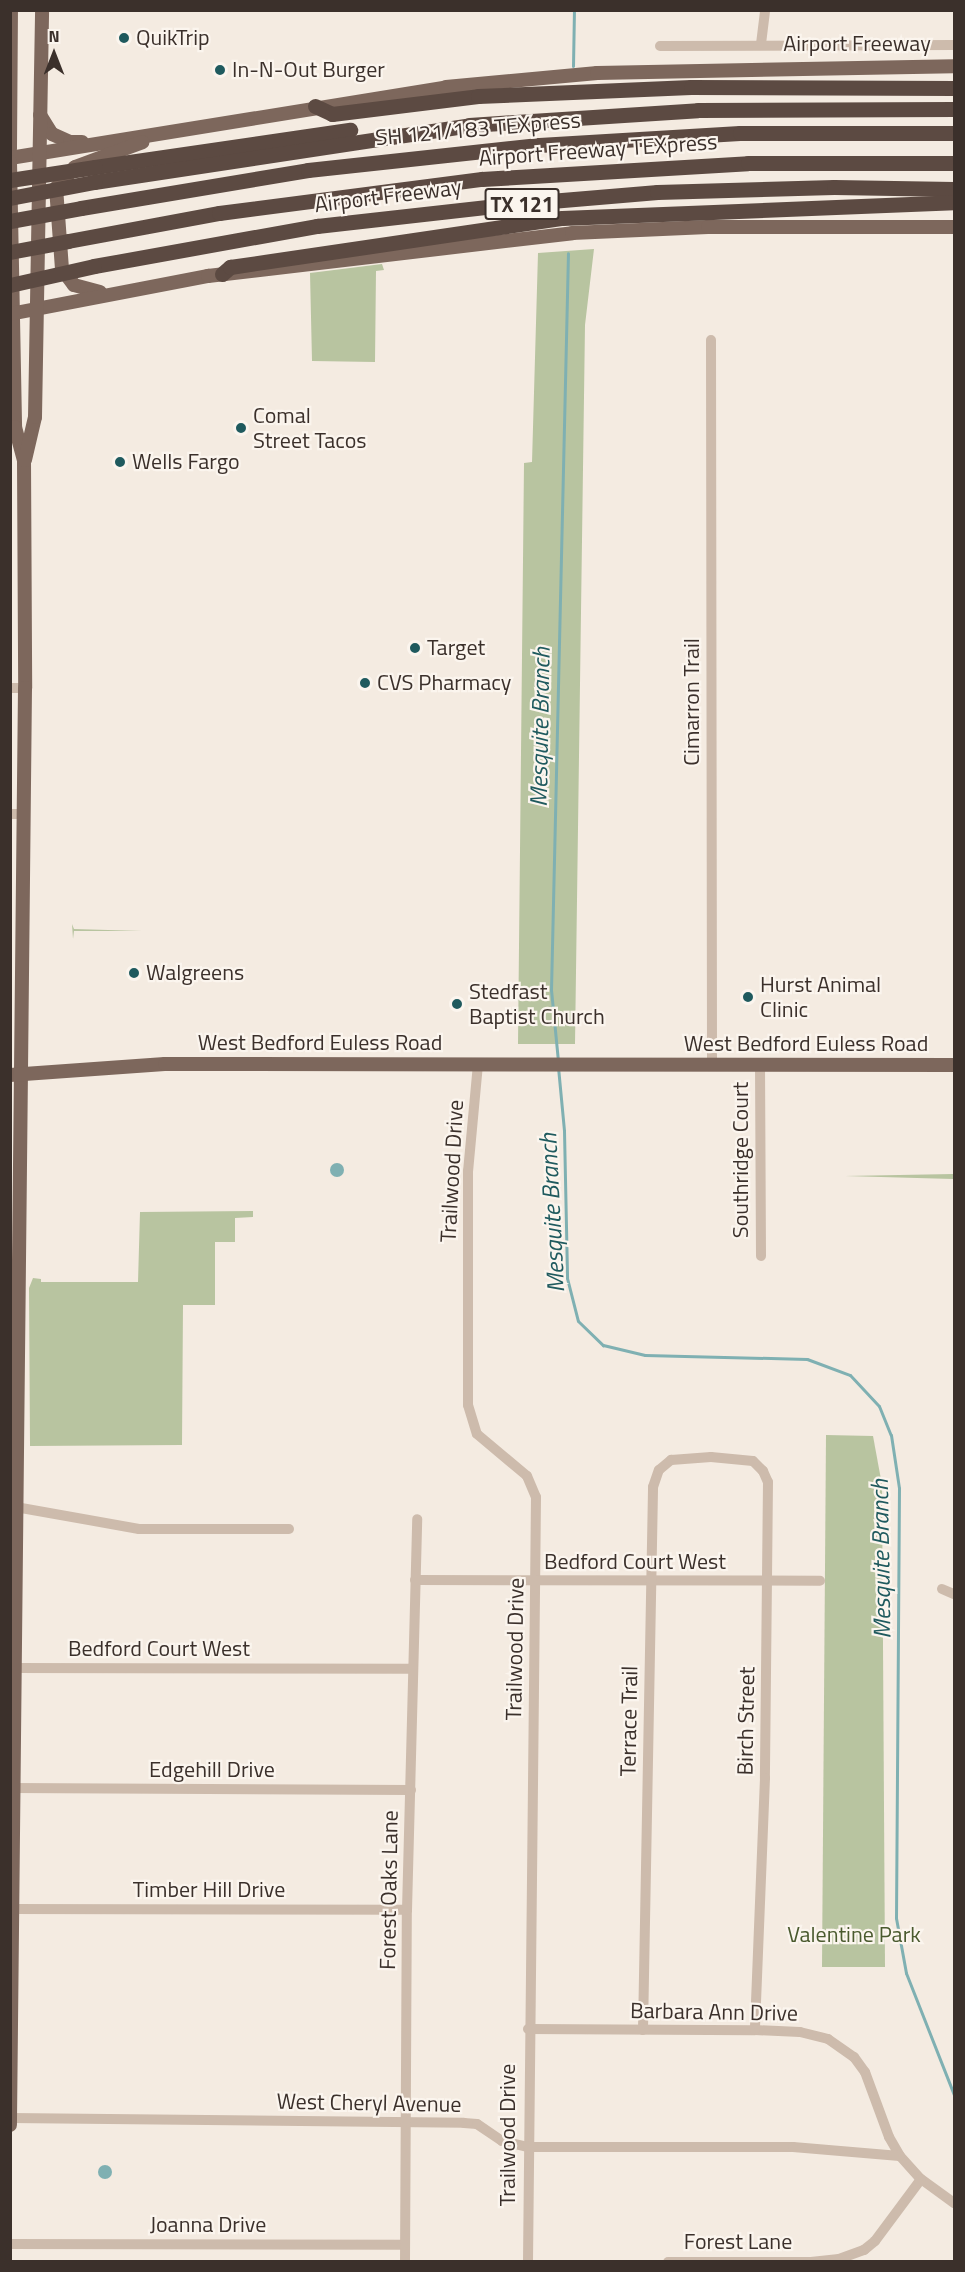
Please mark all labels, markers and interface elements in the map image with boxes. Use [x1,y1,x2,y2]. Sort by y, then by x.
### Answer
north arrow [24,24,84,84]
text: N [48,24,60,48]
place label: QuikTrip [136,25,210,51]
marker: QuikTrip [117,31,131,45]
street label: Airport Freeway [783,31,931,57]
place label: In-N-Out Burger [232,57,385,83]
marker: In-N-Out Burger [213,63,227,77]
street label: SH 121/183 TEXpress [374,107,582,151]
street label: Airport Freeway TEXpress [478,128,718,172]
street label: Airport Freeway [313,174,463,218]
road number: TX 121 [484,186,560,222]
place label: Comal Street Tacos [253,402,366,454]
marker: Comal Street Tacos [234,421,248,435]
place label: Wells Fargo [132,449,240,475]
marker: Wells Fargo [113,455,127,469]
place label: Target [427,635,485,661]
street label: Cimarron Trail [679,638,705,766]
marker: Target [408,641,422,655]
water label: Mesquite Branch [524,647,556,807]
place label: CVS Pharmacy [377,670,511,696]
marker: CVS Pharmacy [358,676,372,690]
place label: Walgreens [146,960,244,986]
marker: Walgreens [127,966,141,980]
place label: Hurst Animal Clinic [760,971,881,1022]
place label: Stedfast Baptist Church [469,978,605,1030]
marker: Hurst Animal Clinic [741,990,755,1004]
marker: Stedfast Baptist Church [450,997,464,1011]
street label: West Bedford Euless Road [198,1030,442,1056]
street label: West Bedford Euless Road [684,1031,928,1057]
street label: Southridge Court [728,1082,754,1238]
street label: Trailwood Drive [435,1099,469,1243]
water label: Mesquite Branch [533,1133,571,1293]
water label: Mesquite Branch [865,1479,897,1639]
street label: Bedford Court West [544,1549,726,1575]
street label: Trailwood Drive [501,1577,529,1721]
street label: Bedford Court West [68,1636,250,1662]
street label: Terrace Trail [615,1666,643,1776]
street label: Birch Street [732,1666,760,1776]
street label: Edgehill Drive [149,1757,275,1783]
street label: Forest Oaks Lane [374,1810,404,1970]
street label: Timber Hill Drive [133,1877,285,1903]
park label: Valentine Park [787,1922,921,1948]
street label: Barbara Ann Drive [630,1997,798,2027]
street label: Trailwood Drive [495,2064,521,2206]
street label: West Cheryl Avenue [276,2088,462,2118]
street label: Joanna Drive [150,2212,266,2238]
street label: Forest Lane [684,2229,792,2255]

